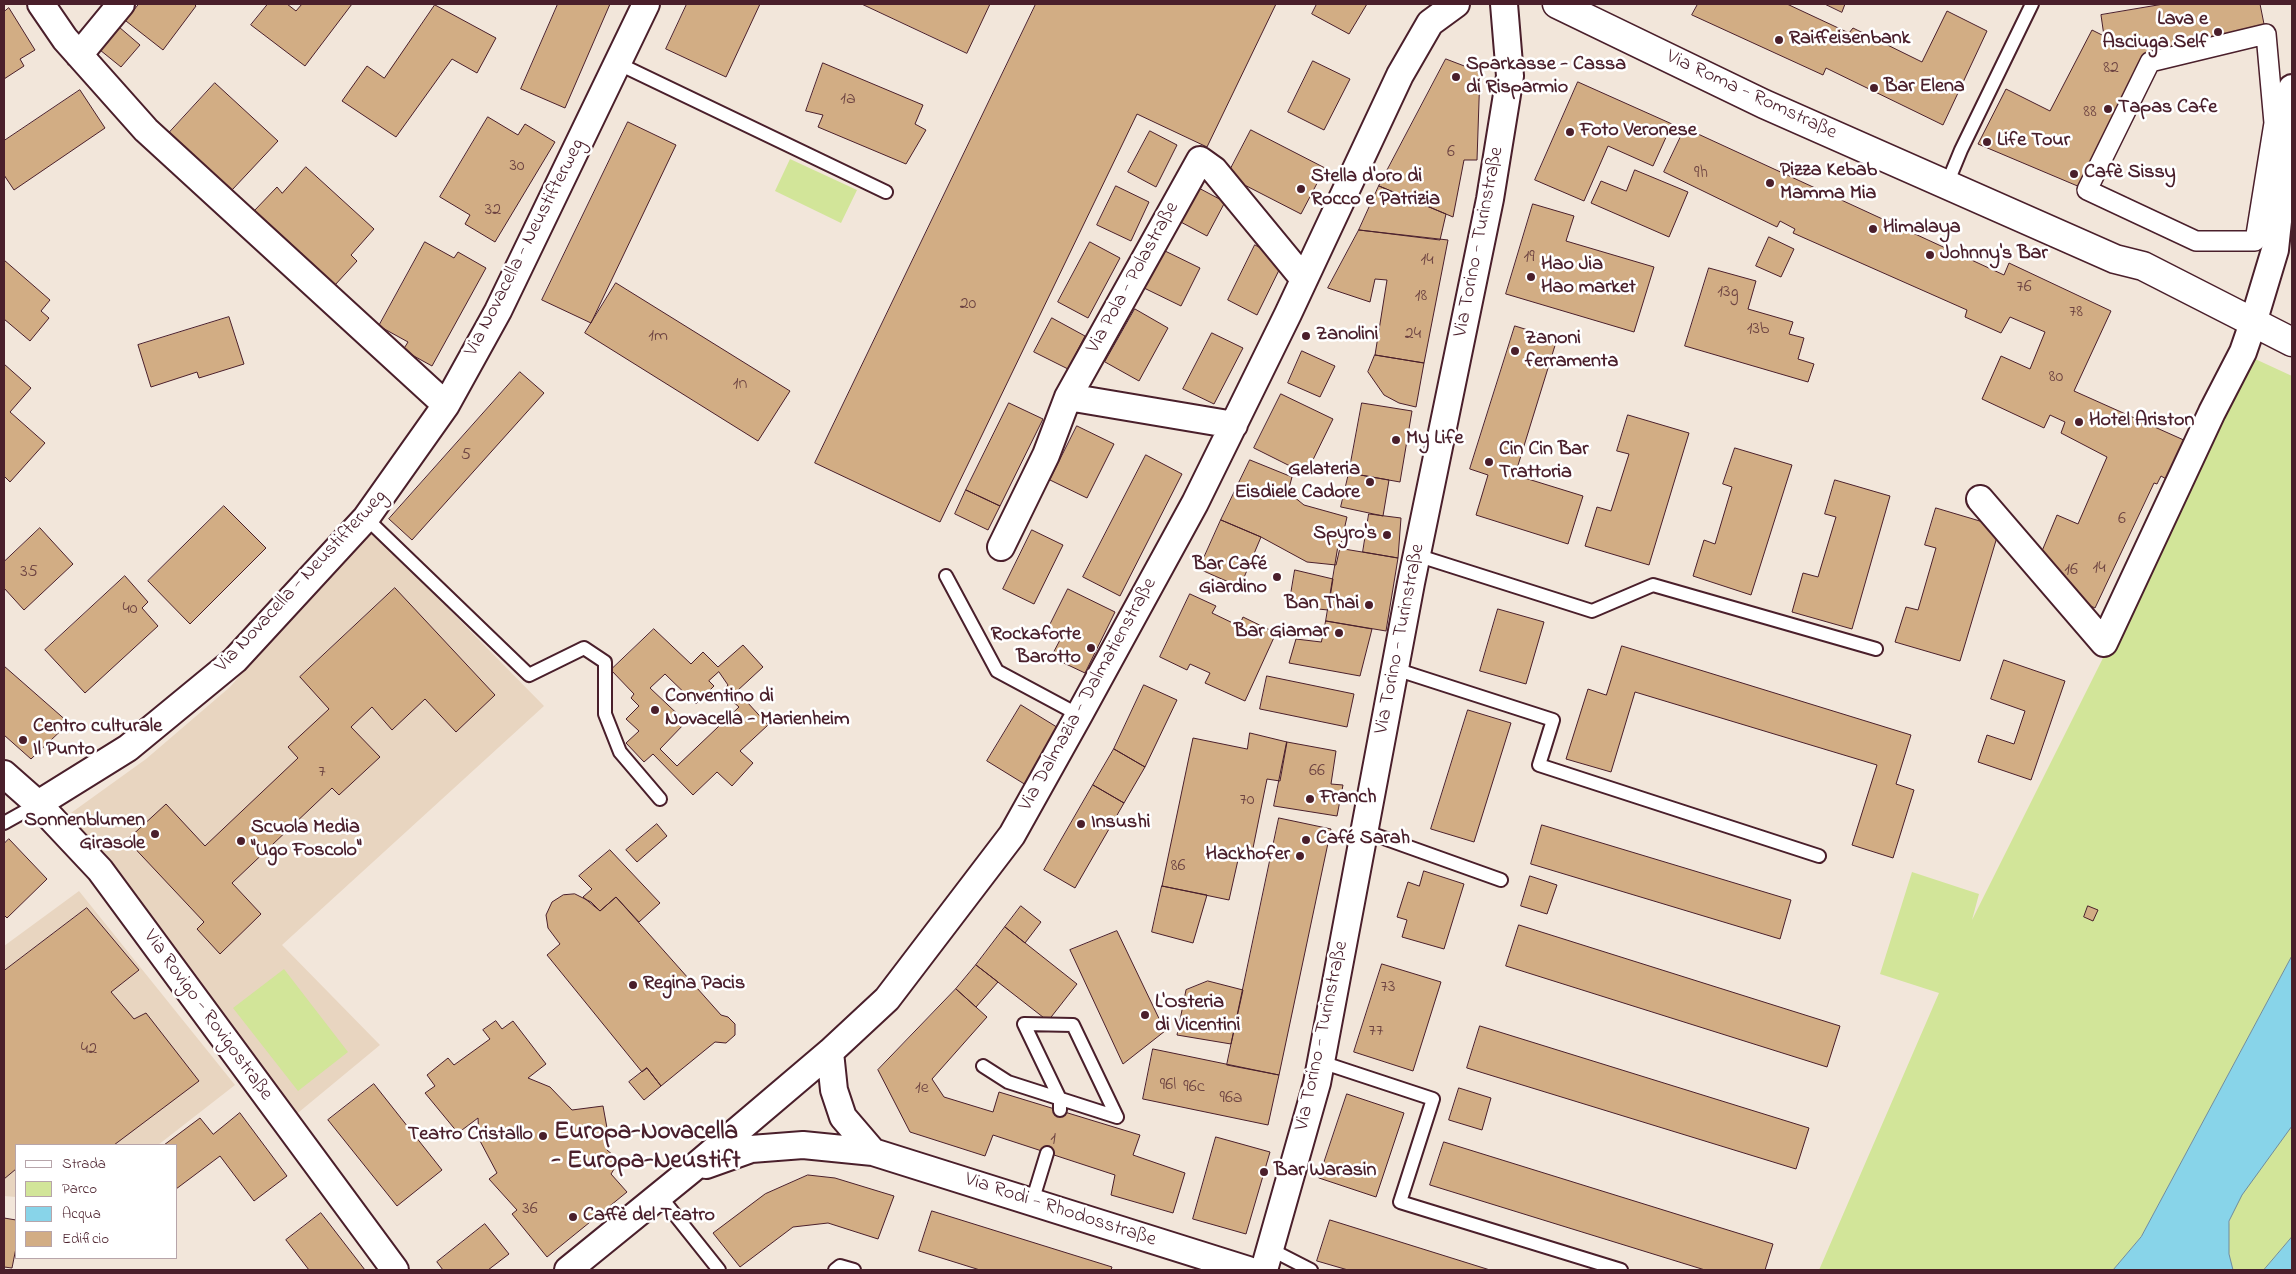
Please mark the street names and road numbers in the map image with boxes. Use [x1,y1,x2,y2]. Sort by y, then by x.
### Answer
street label: Via Roma - Romstraße [1662,46,1840,146]
street label: Via Novacella - Neustifterweg [461,135,591,361]
street label: Via Torino - Turinstraße [1450,145,1510,339]
street label: Via Pola - Polastraße [1082,198,1186,358]
street label: Via Novacella - Neustifterweg [211,486,393,678]
street label: Via Torino - Turinstraße [1371,542,1431,736]
street label: Via Dalmazia - Dalmatienstraße [1015,574,1163,816]
street label: Via Rovigo - Rovigostraße [137,926,277,1106]
street label: Via Torino - Turinstraße [1291,939,1355,1133]
street label: Via Rodi - Rhodosstraße [961,1169,1159,1253]

